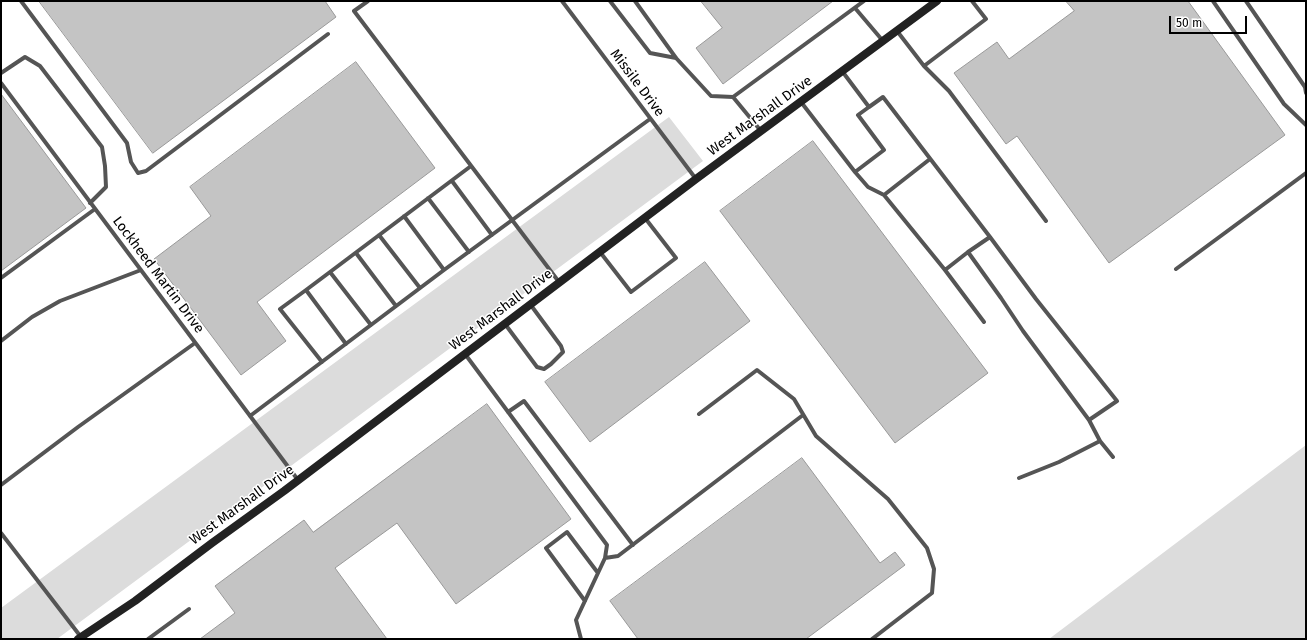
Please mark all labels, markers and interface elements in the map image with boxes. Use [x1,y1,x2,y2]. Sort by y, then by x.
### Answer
scale bar [1171,8,1249,34]
text: 50 m [1176,16,1202,30]
street label: Missile Drive [606,46,668,120]
street label: West Marshall Drive [704,72,816,160]
street label: Lockheed Martin Drive [109,213,207,337]
street label: West Marshall Drive [446,266,556,354]
street label: West Marshall Drive [186,461,298,549]

